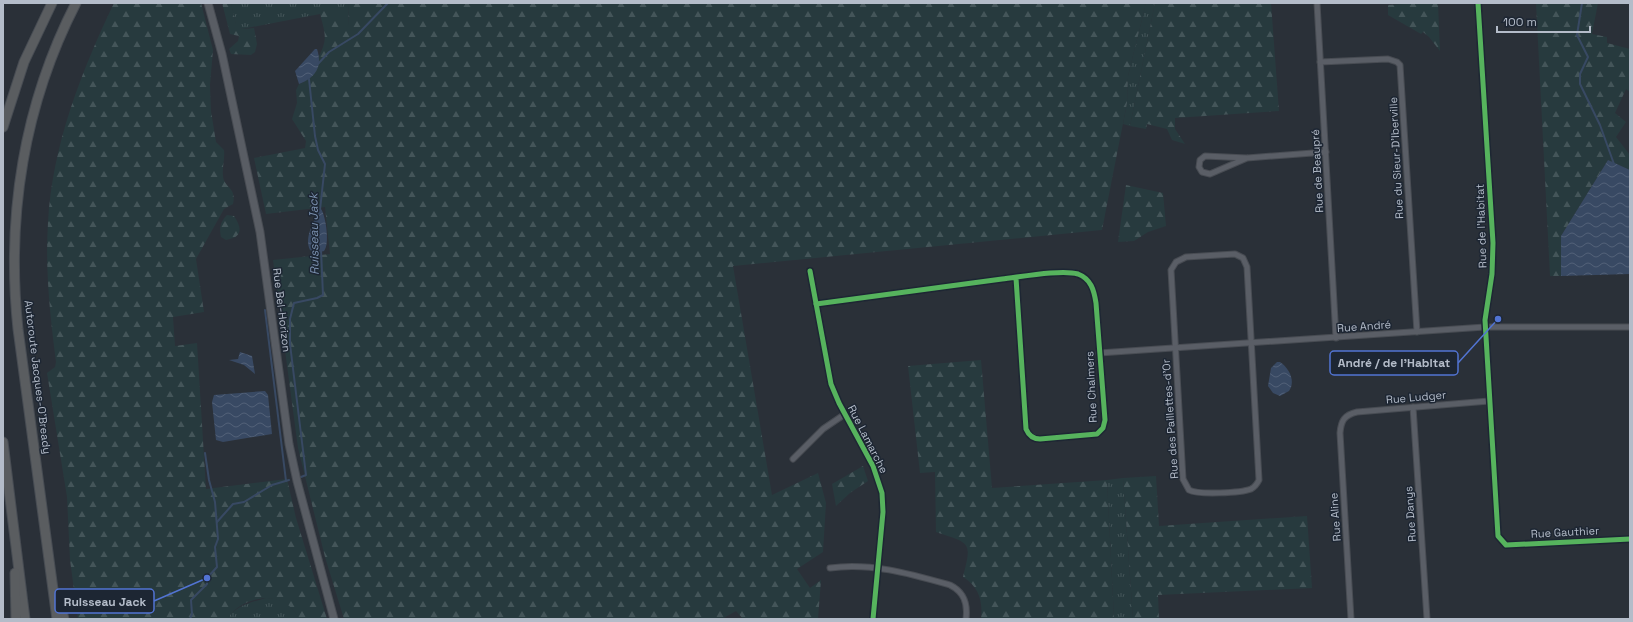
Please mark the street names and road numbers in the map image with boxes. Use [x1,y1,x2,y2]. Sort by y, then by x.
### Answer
street label: Rue du Sieur-D'Iberville [1386,97,1406,219]
street label: Rue de Beaupré [1308,129,1326,213]
street label: Rue de l'Habitat [1473,184,1489,268]
street label: Rue Bel-Horizon [270,267,294,353]
street label: Autoroute Jacques-O'Bready [22,299,54,455]
street label: Rue André [1337,317,1391,335]
street label: Rue Chalmers [1082,351,1100,423]
street label: Rue des Paillettes-d'Or [1159,359,1181,479]
street label: Rue Ludger [1385,387,1447,407]
street label: Rue Lamarche [845,402,891,476]
street label: Rue Danys [1401,485,1419,542]
street label: Rue Aline [1326,492,1344,542]
street label: Rue Gauthier [1531,523,1599,541]

